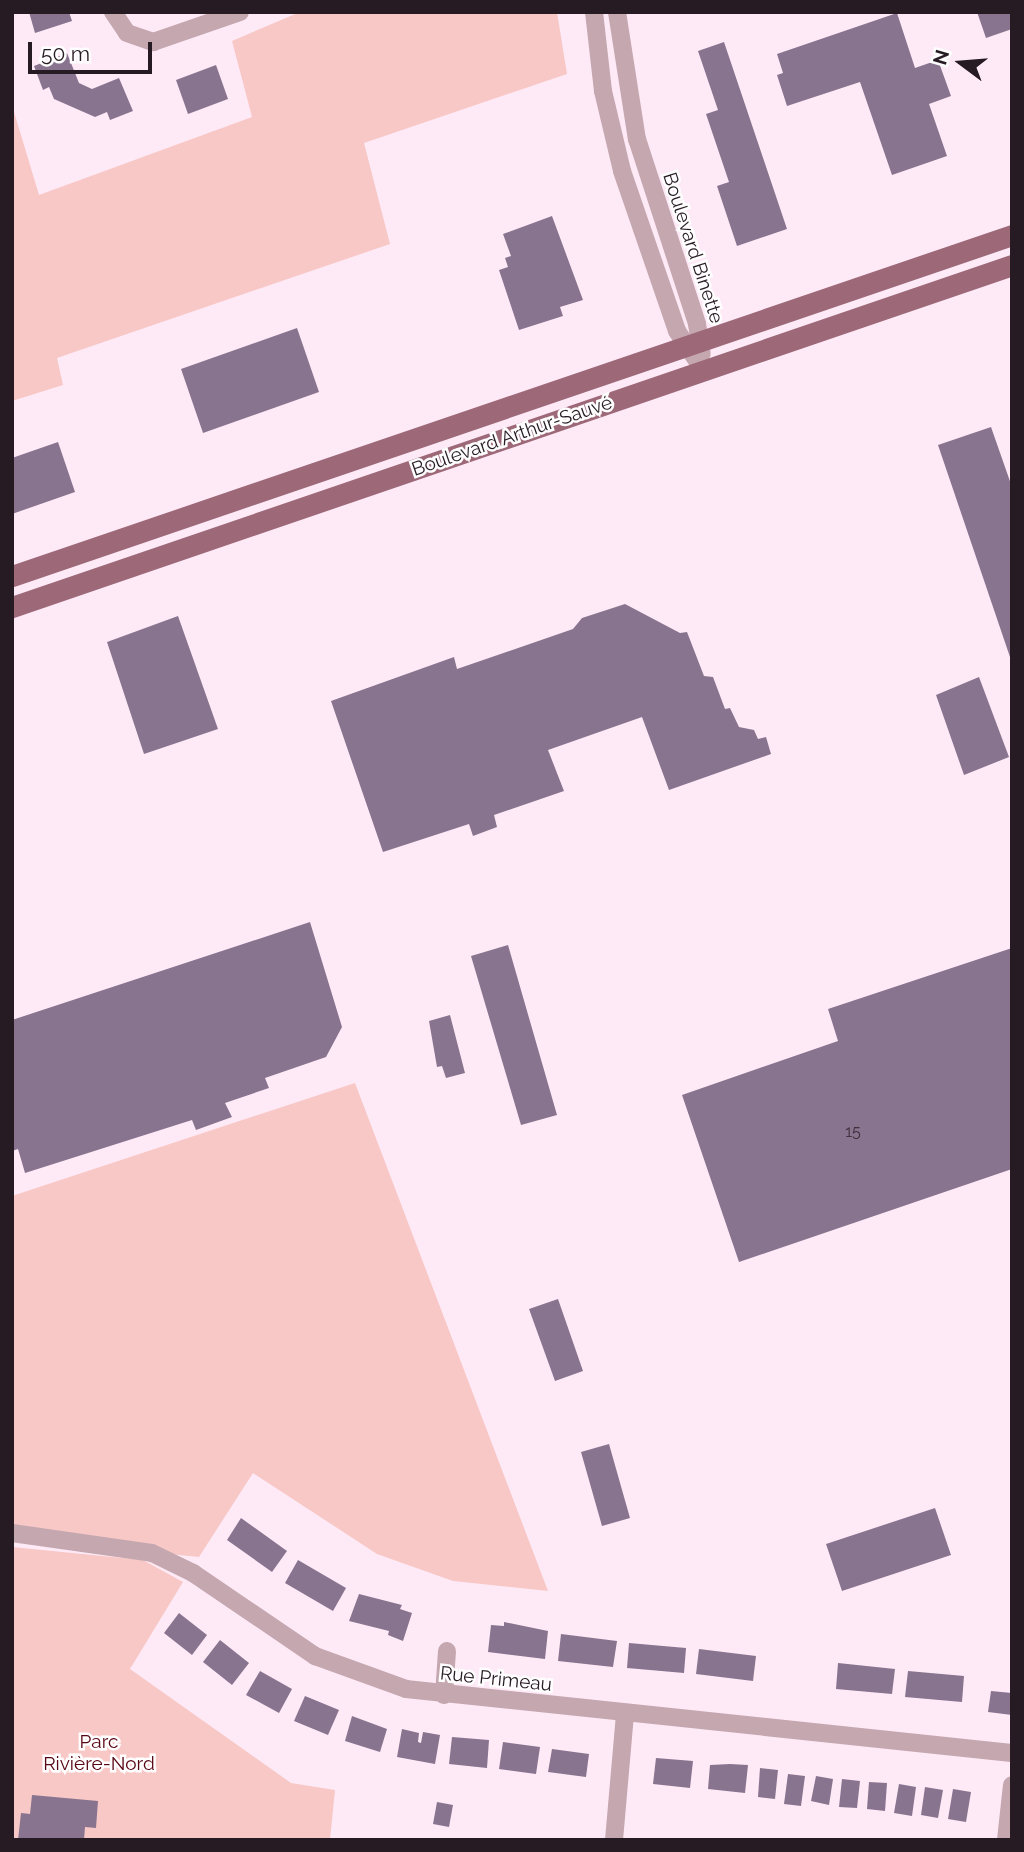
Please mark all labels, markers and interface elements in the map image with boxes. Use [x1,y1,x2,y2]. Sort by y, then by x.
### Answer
scale bar [32,28,156,72]
north arrow [926,28,996,98]
text: 50 m [41,41,90,66]
text: N [928,47,953,67]
street label: Boulevard Binette [658,170,728,326]
street label: Boulevard Arthur-Sauvé [409,391,615,481]
house number: 15 [845,1122,861,1142]
street label: Rue Primeau [439,1662,553,1696]
park label: Parc Rivière-Nord [43,1731,155,1775]

